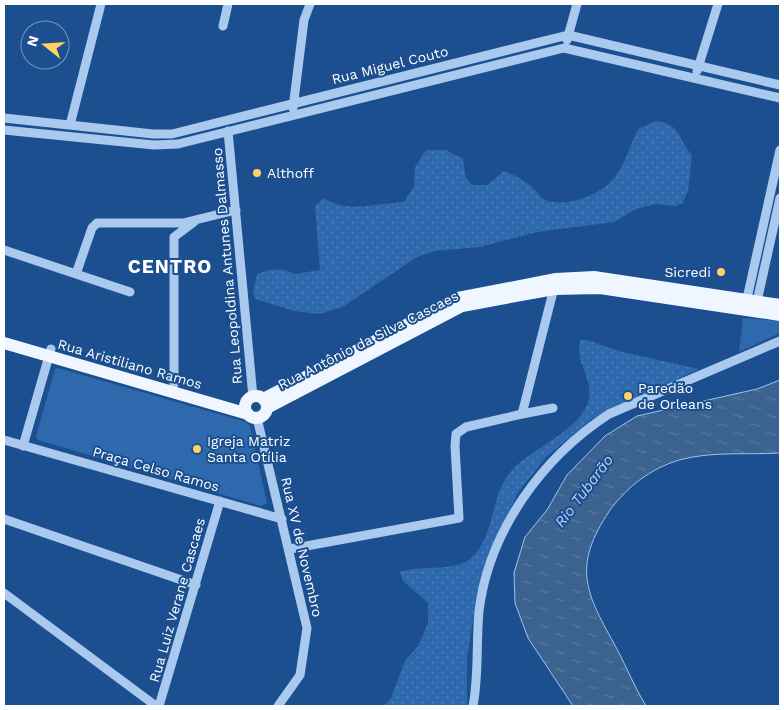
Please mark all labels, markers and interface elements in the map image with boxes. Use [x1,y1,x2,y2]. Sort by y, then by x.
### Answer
north arrow [20,20,70,70]
text: N [23,34,42,48]
street label: Rua Miguel Couto [330,43,450,87]
street label: Rua Leopoldina Antunes Dalmasso [209,147,245,385]
place label: Althoff [267,165,314,181]
marker: Althoff [251,167,263,179]
district label: CENTRO [128,255,212,278]
place label: Sicredi [664,264,711,280]
marker: Sicredi [715,266,727,278]
street label: Rua Antônio da Silva Cascaes [275,287,461,393]
street label: Rua Aristiliano Ramos [56,336,204,392]
place label: Paredão de Orleans [638,380,712,412]
marker: Paredão de Orleans [622,390,634,402]
place label: Igreja Matriz Santa Otília [207,433,290,465]
street label: Praça Celso Ramos [91,443,221,495]
marker: Igreja Matriz Santa Otília [191,443,203,455]
water label: Rio Tubarão [551,451,617,531]
street label: Rua XV de Novembro [278,475,326,619]
street label: Rua Luiz Verane Cascaes [146,516,208,684]

